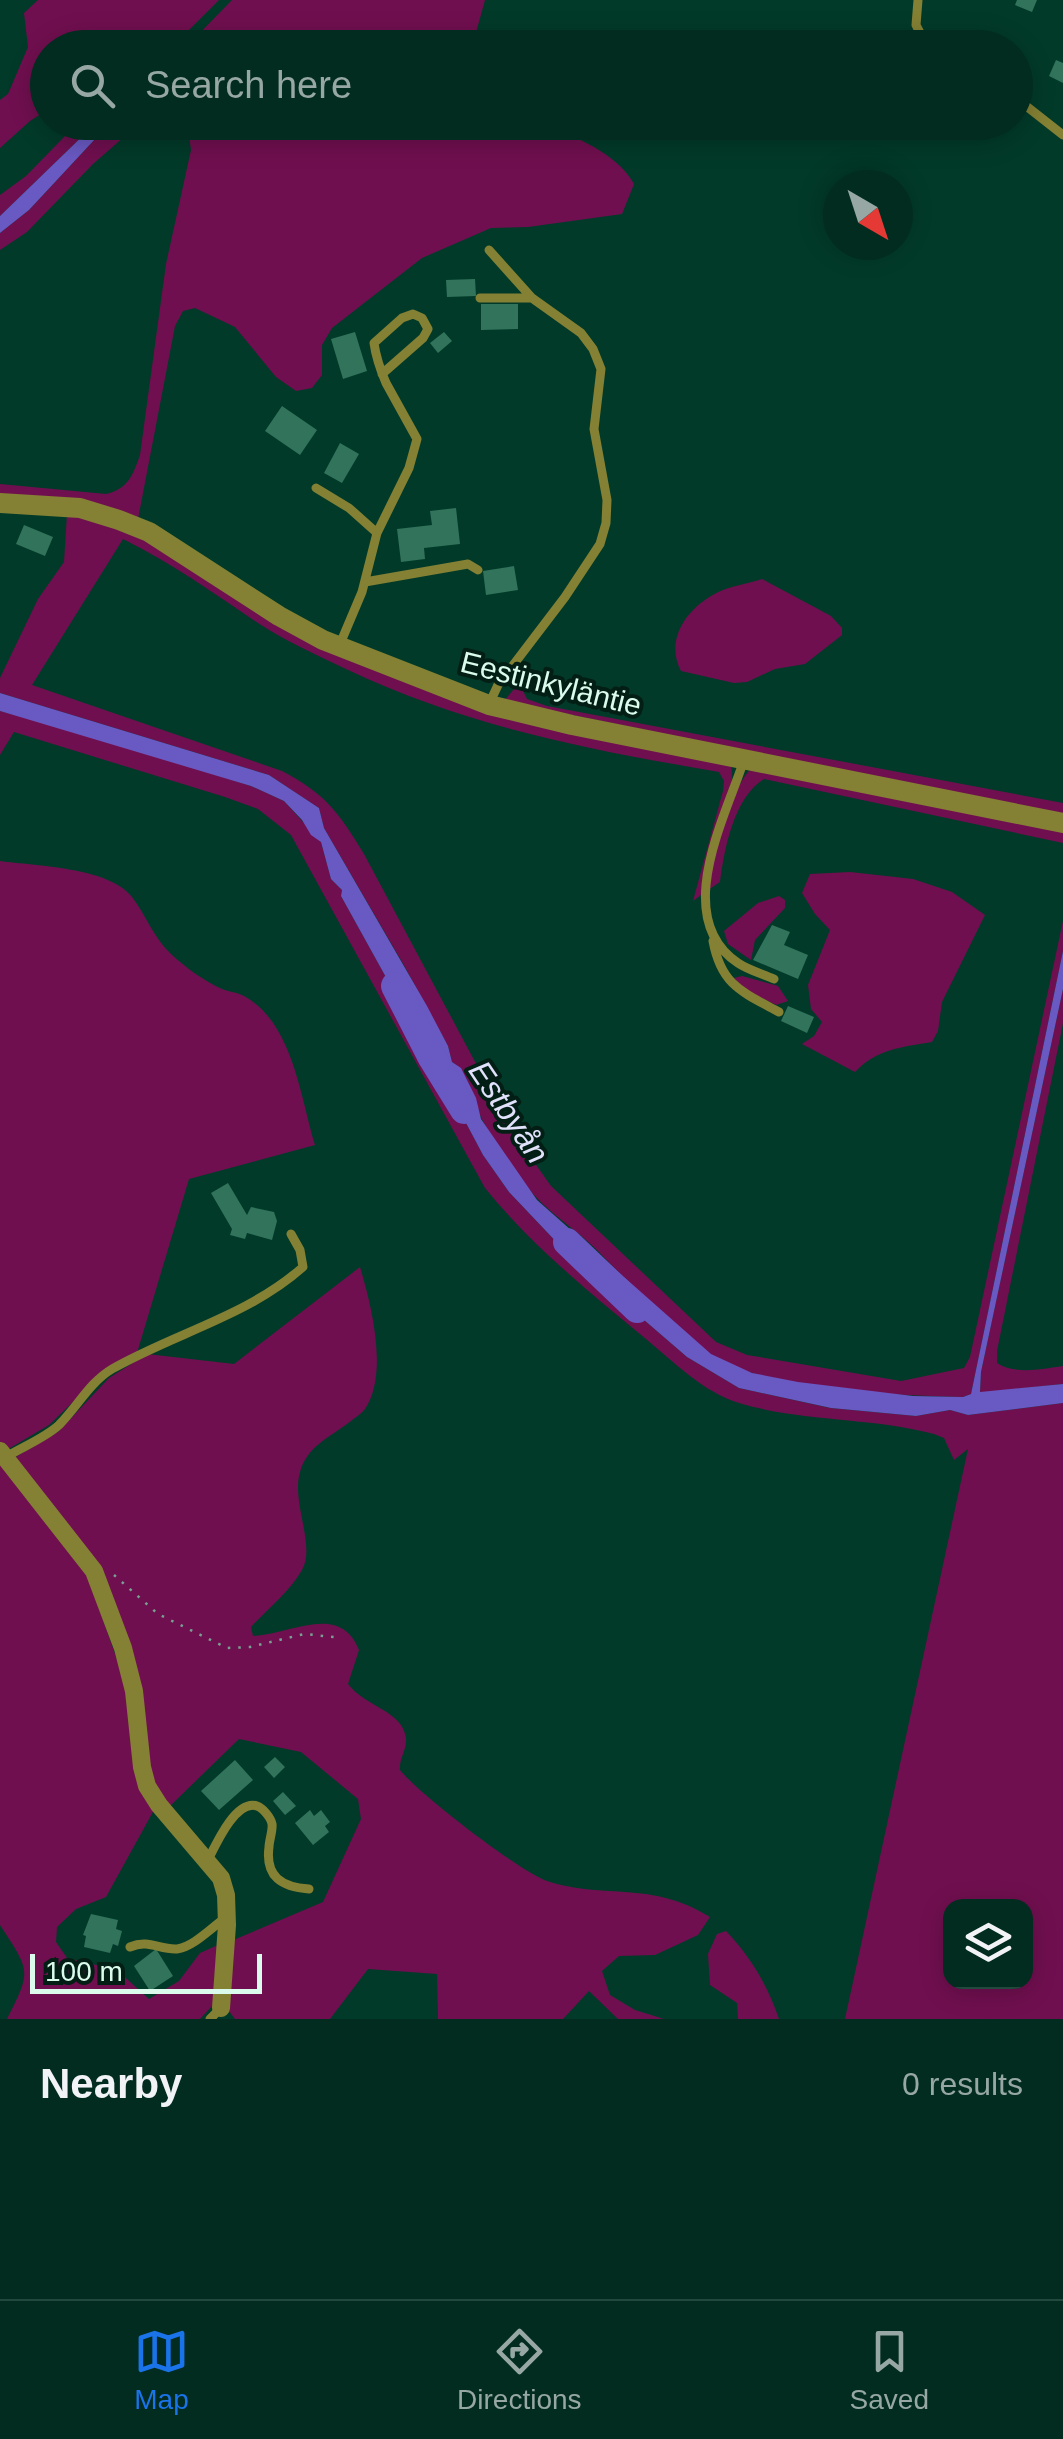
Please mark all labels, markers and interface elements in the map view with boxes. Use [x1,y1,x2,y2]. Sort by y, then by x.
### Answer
search box [30,30,1033,140]
icon: search [65,58,120,113]
text: Search here [145,64,352,106]
north arrow [823,170,913,260]
street label: Eestinkyläntie [457,645,645,722]
water label: Estbyån [462,1054,556,1170]
map controls [943,1899,1033,1989]
button: layers [943,1899,1033,1989]
scale bar [30,1949,262,1994]
text: 100 m [45,1956,123,1987]
text: Nearby [40,2060,182,2107]
text: 0 results [902,2066,1023,2102]
tab: Map [134,2324,189,2416]
tab: Directions [457,2324,582,2416]
tab: Saved [850,2324,929,2416]

